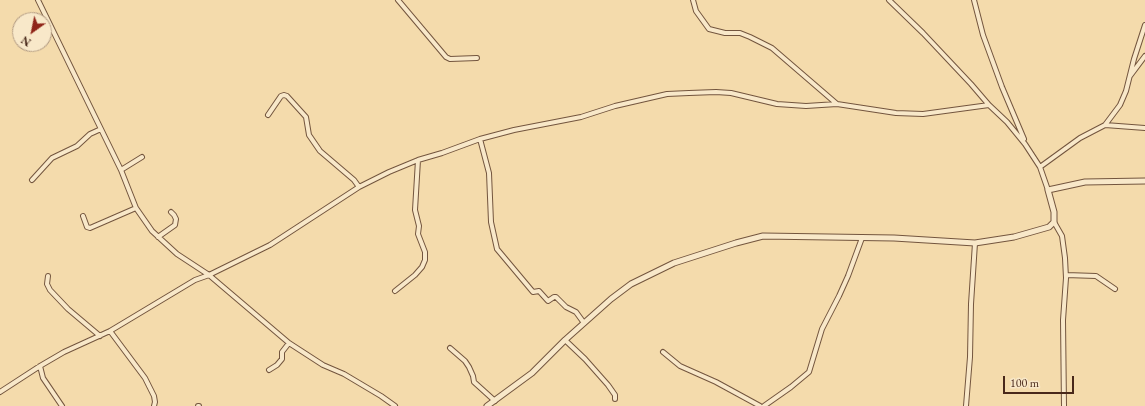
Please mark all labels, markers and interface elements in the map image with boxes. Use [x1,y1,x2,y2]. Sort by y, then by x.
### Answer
north arrow [12,12,52,52]
text: N [18,33,34,50]
scale bar [1005,368,1076,394]
text: 100 m [1010,375,1039,391]

